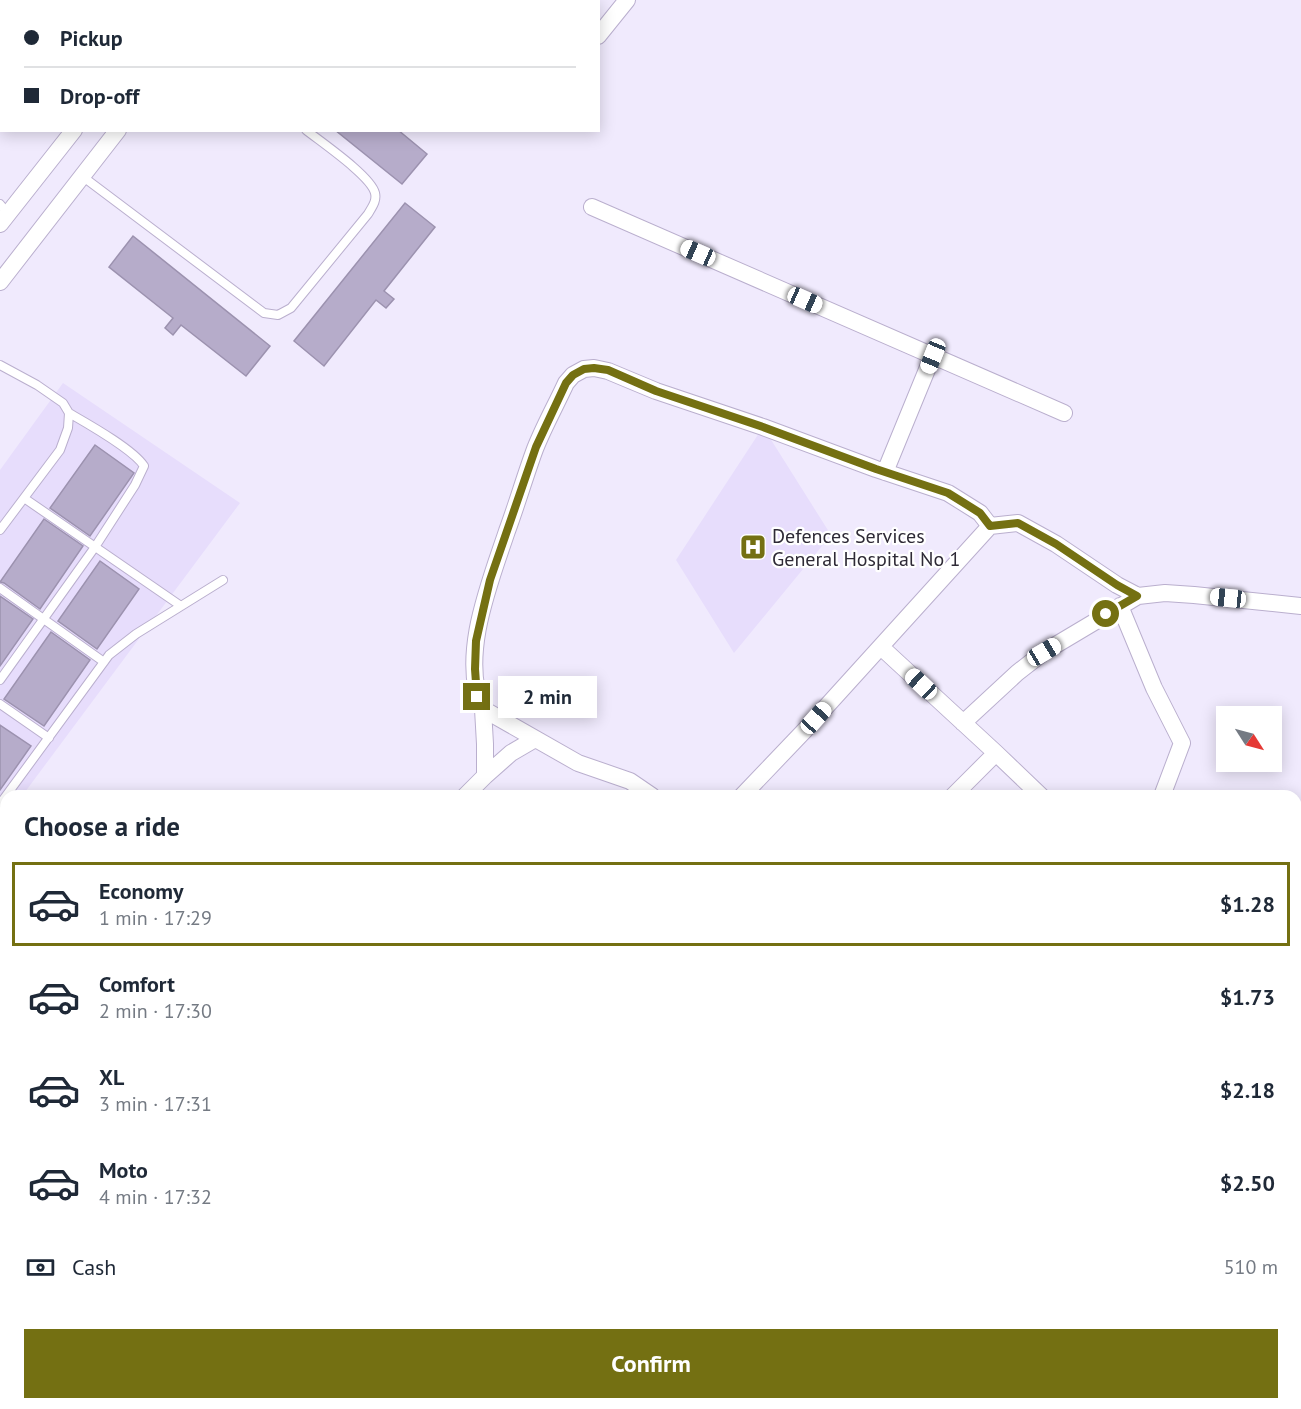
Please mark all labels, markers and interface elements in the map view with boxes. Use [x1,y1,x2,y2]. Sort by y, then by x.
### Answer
text: Pickup [60,24,123,52]
text: Drop-off [60,82,139,110]
car [678,237,718,269]
car [785,284,825,316]
car [918,336,948,376]
place label: Defences Services General Hospital No 1 [772,523,960,572]
hospital icon: Defences Services General Hospital No 1 [738,532,768,562]
car [1209,587,1247,609]
route start [1092,600,1119,627]
car [1024,635,1064,669]
car [902,665,940,703]
callout: 2 min [498,676,597,718]
route end [463,683,490,710]
text: 2 min [523,684,572,710]
car [797,699,835,737]
north arrow [1216,706,1282,772]
map controls [1216,706,1282,772]
text: Choose a ride [24,809,180,843]
icon: car [27,877,81,931]
text: Economy [99,877,183,905]
text: $1.28 [1220,890,1275,918]
text: 1 min · 17:29 [99,905,212,931]
icon: car [27,970,81,1024]
text: Comfort [99,970,175,998]
text: $1.73 [1220,983,1275,1011]
text: 2 min · 17:30 [99,998,212,1024]
icon: car [27,1063,81,1117]
text: XL [99,1063,124,1091]
text: $2.18 [1220,1076,1275,1104]
text: 3 min · 17:31 [99,1091,212,1117]
icon: car [27,1156,81,1210]
text: Moto [99,1156,148,1184]
text: $2.50 [1220,1169,1275,1197]
text: 4 min · 17:32 [99,1184,212,1210]
icon: cash [24,1251,57,1284]
text: Cash [72,1253,116,1281]
text: 510 m [1224,1254,1278,1280]
button: Confirm [24,1329,1278,1398]

